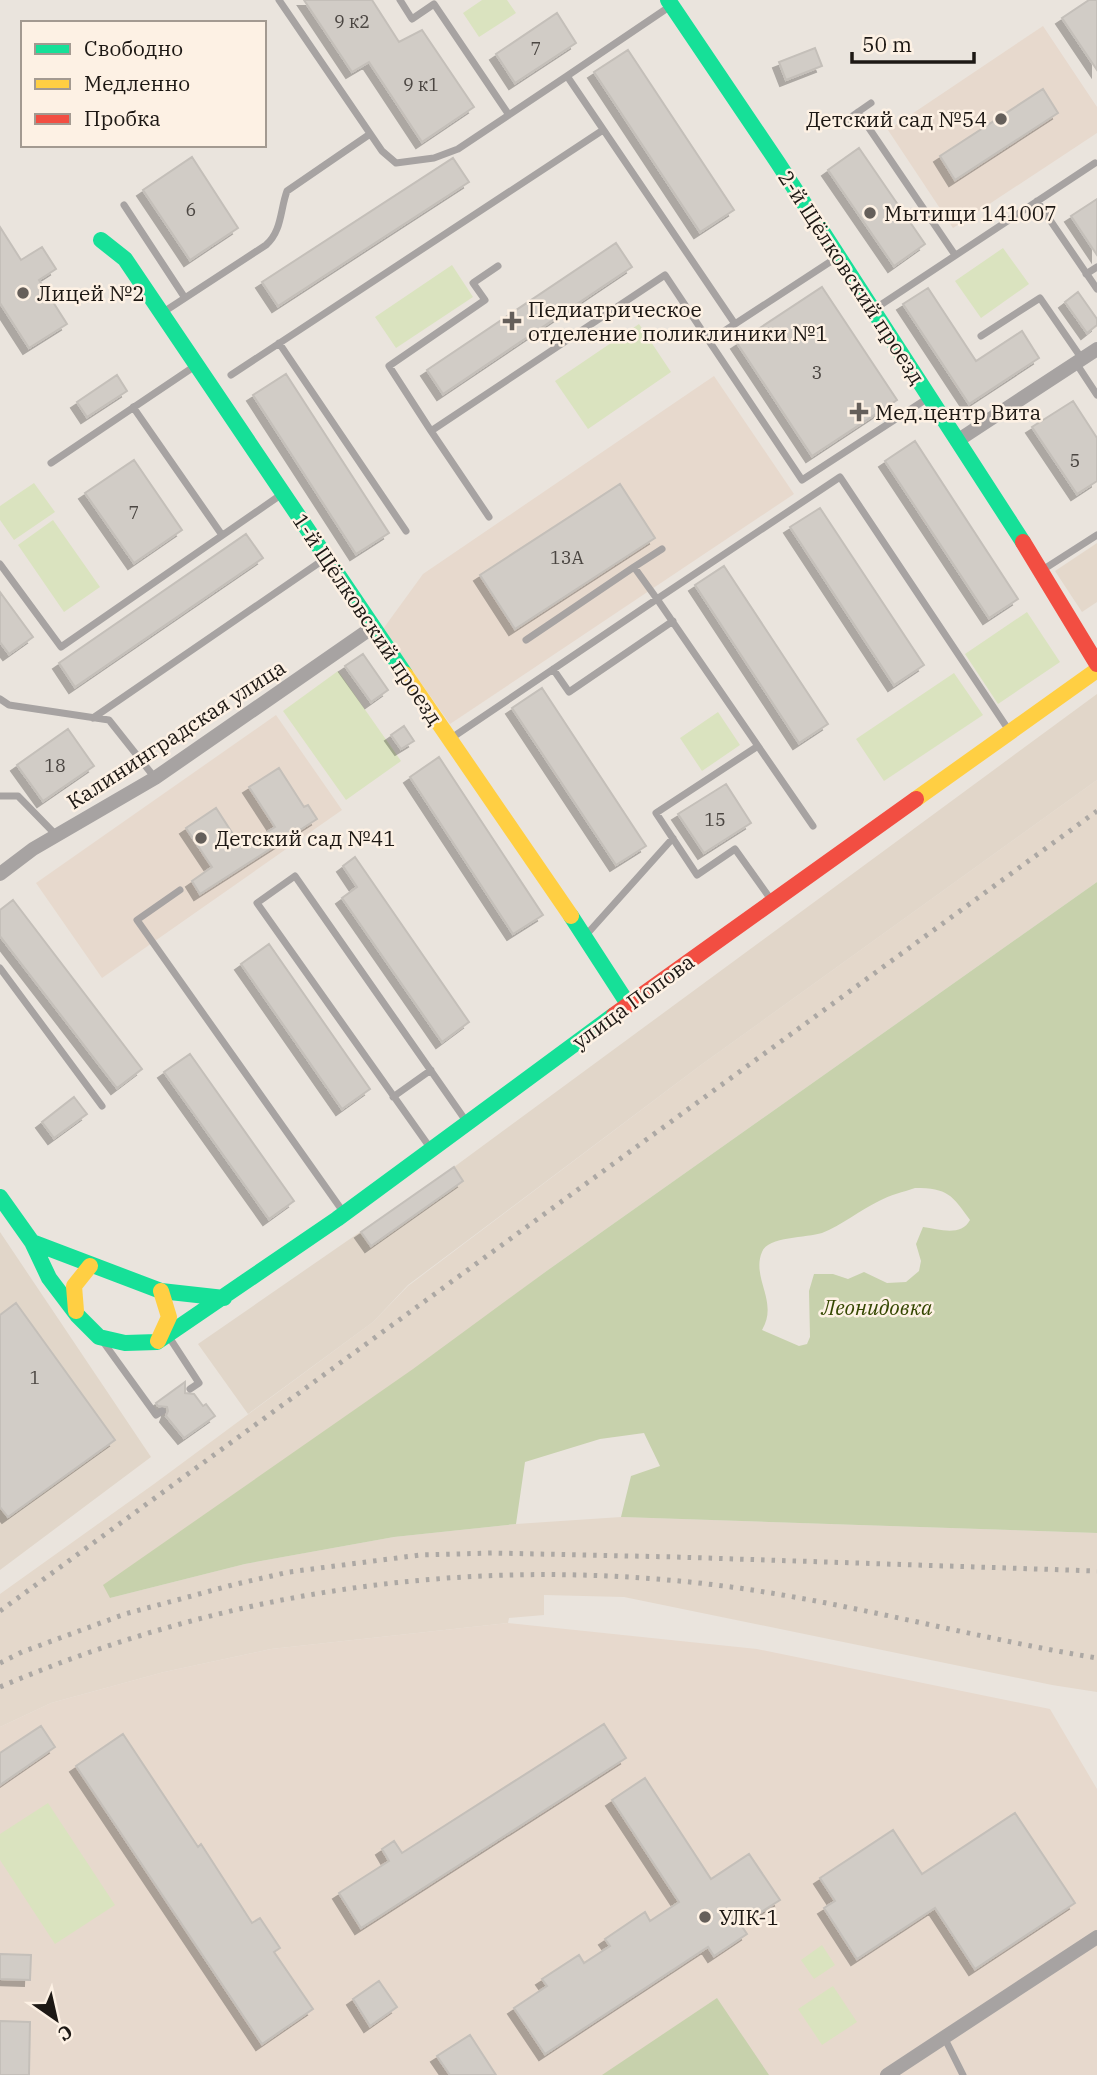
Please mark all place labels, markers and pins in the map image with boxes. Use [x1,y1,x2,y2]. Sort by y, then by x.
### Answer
place label: Детский сад №54 [806,105,987,133]
marker: Детский сад №54 [993,111,1009,127]
place label: Мытищи 141007 [884,199,1057,227]
marker: Мытищи 141007 [862,205,878,221]
place label: Лицей №2 [37,279,145,307]
marker: Лицей №2 [15,285,31,301]
place label: Педиатрическое отделение поликлиники №1 [528,295,828,347]
marker: Педиатрическое отделение поликлиники №1 [502,311,522,331]
place label: Мед.центр Вита [875,398,1041,426]
marker: Мед.центр Вита [849,402,869,422]
place label: Детский сад №41 [215,824,396,852]
marker: Детский сад №41 [193,830,209,846]
place label: УЛК-1 [719,1903,779,1931]
marker: УЛК-1 [697,1909,713,1925]

